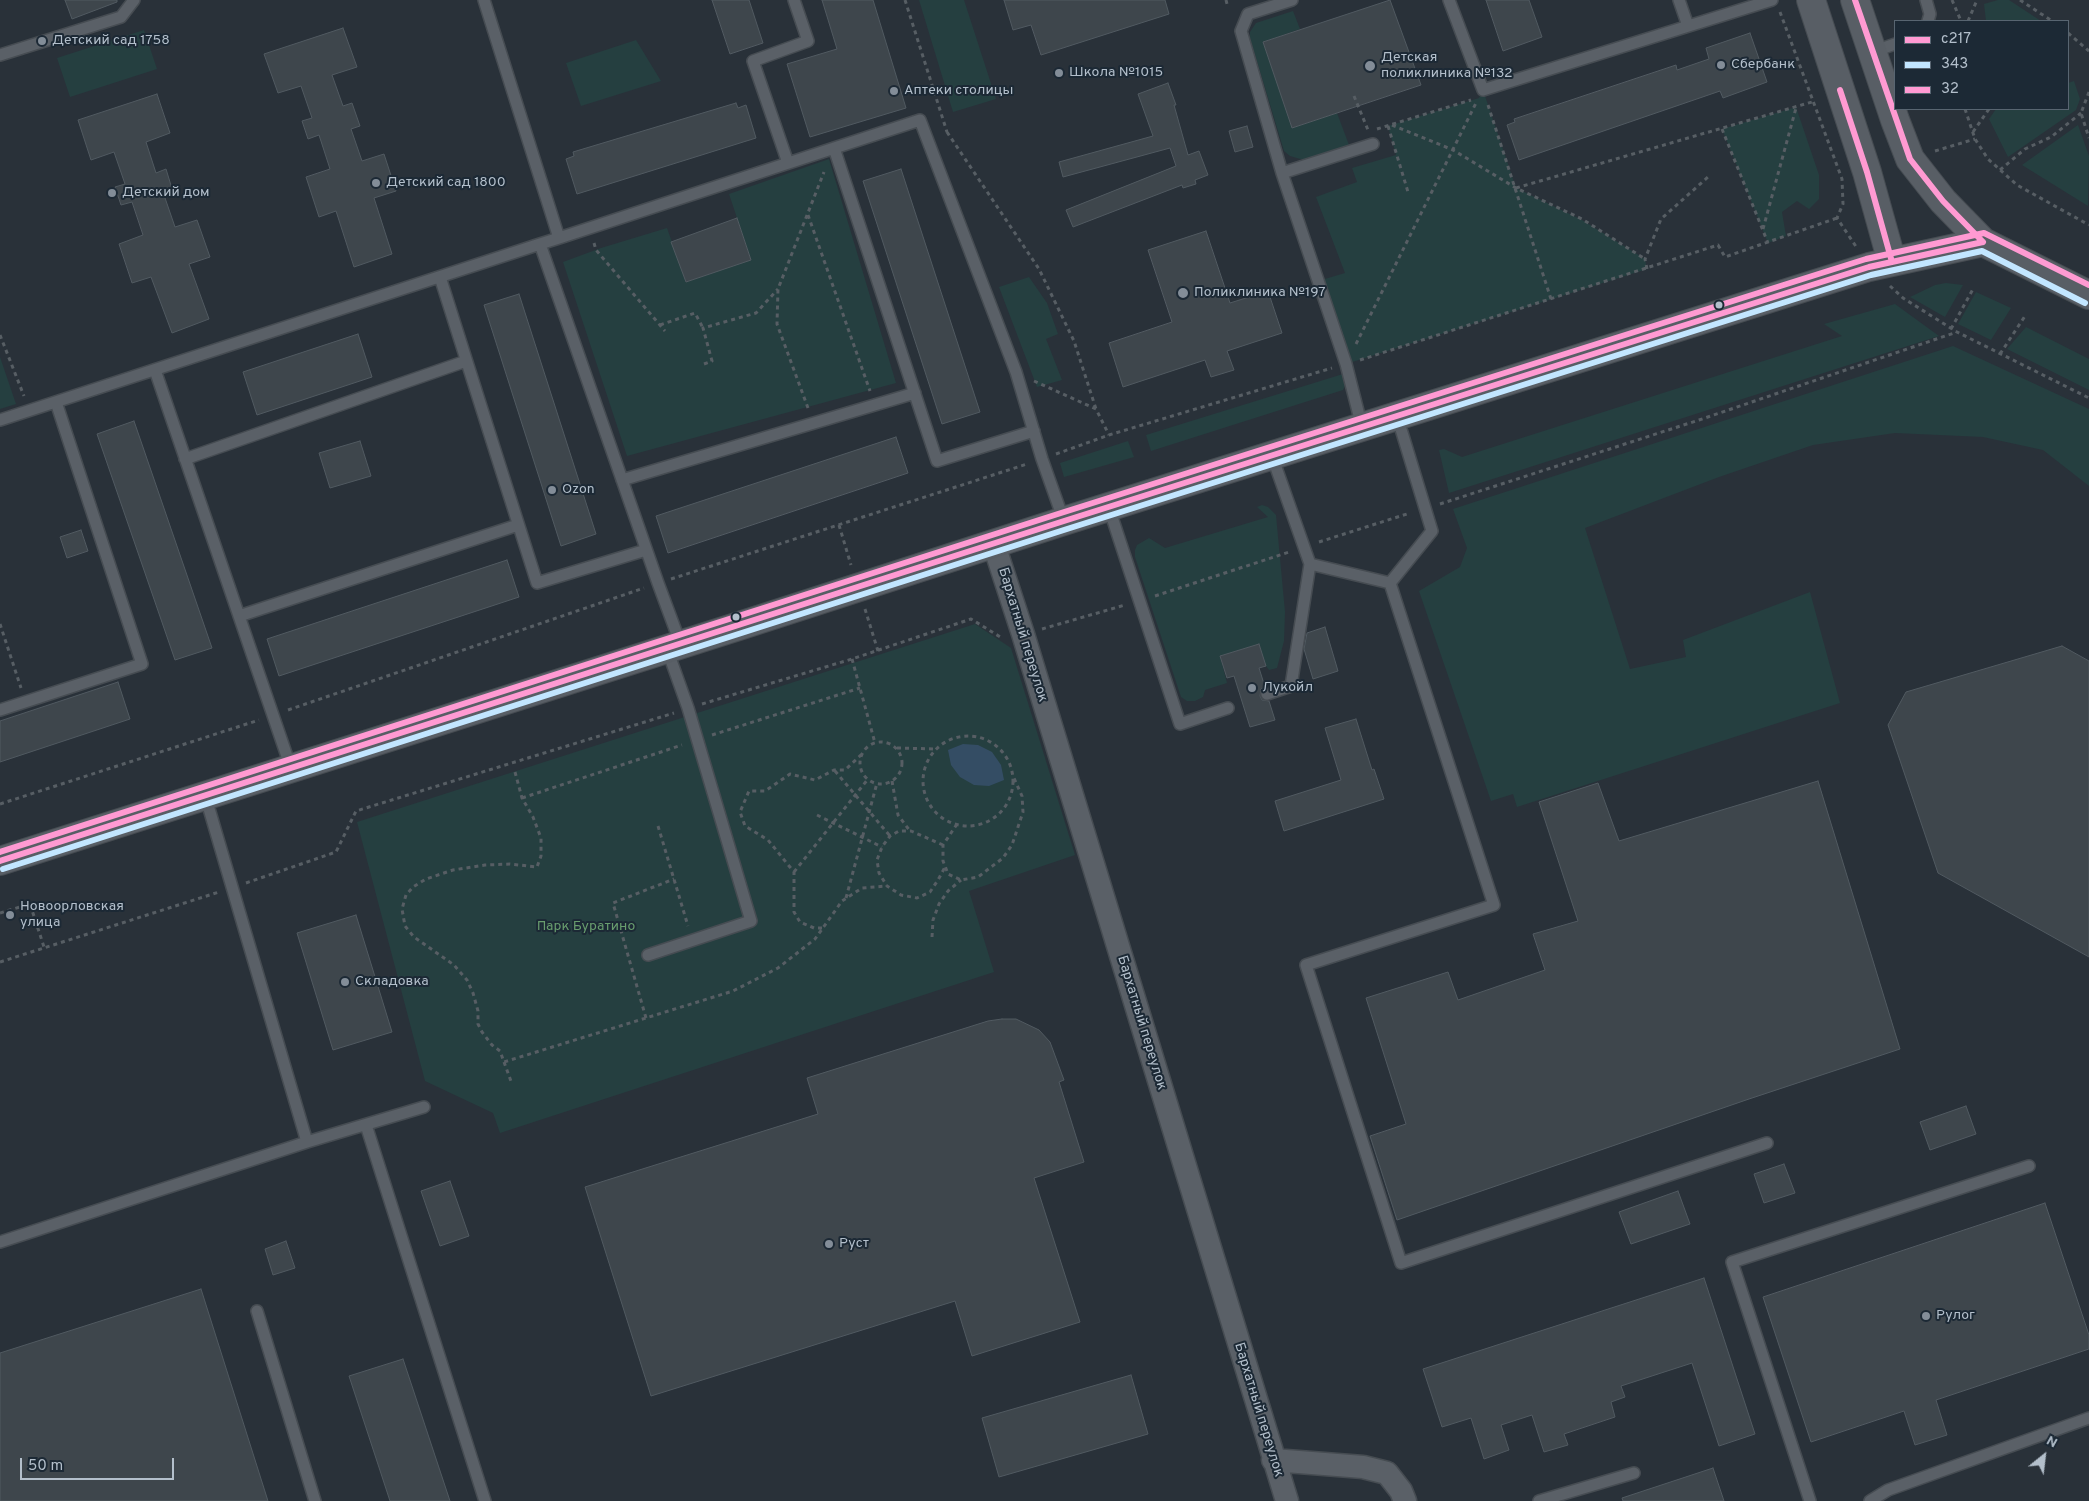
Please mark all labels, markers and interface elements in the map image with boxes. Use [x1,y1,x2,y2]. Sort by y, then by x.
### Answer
legend [1894,20,2069,110]
text: с217 [1941,30,1971,49]
place label: Детский сад 1758 [52,33,170,49]
marker: Детский сад 1758 [36,35,48,47]
place label: Детская поликлиника №132 [1381,50,1513,82]
text: 343 [1941,55,1968,74]
place label: Сбербанк [1731,57,1795,73]
marker: Детская поликлиника №132 [1363,59,1377,73]
marker: Сбербанк [1715,59,1727,71]
place label: Школа №1015 [1069,65,1163,81]
marker: Школа №1015 [1053,67,1065,79]
text: 32 [1941,80,1959,99]
place label: Аптеки столицы [904,83,1013,99]
marker: Аптеки столицы [888,85,900,97]
place label: Детский сад 1800 [386,175,506,191]
marker: Детский сад 1800 [370,177,382,189]
place label: Детский дом [122,185,210,201]
marker: Детский дом [106,187,118,199]
place label: Поликлиника №197 [1194,285,1326,301]
marker: Поликлиника №197 [1176,286,1190,300]
unlabelled marker [1714,300,1724,310]
place label: Ozon [562,482,595,498]
marker: Ozon [546,484,558,496]
street label: Бархатный переулок [994,566,1050,704]
unlabelled marker [731,612,741,622]
place label: Лукойл [1262,680,1313,696]
marker: Лукойл [1246,682,1258,694]
place label: Новоорловская улица [20,899,124,932]
marker: Новоорловская улица [4,909,16,921]
park label: Парк Буратино [537,919,635,935]
street label: Бархатный переулок [1113,954,1169,1092]
place label: Складовка [355,974,429,990]
marker: Складовка [339,976,351,988]
place label: Руст [839,1236,869,1252]
marker: Руст [823,1238,835,1250]
place label: Рулог [1936,1308,1975,1324]
marker: Рулог [1920,1310,1932,1322]
street label: Бархатный переулок [1230,1341,1286,1479]
north arrow [2019,1431,2069,1481]
text: N [2043,1433,2060,1452]
scale bar [22,1448,176,1480]
text: 50 m [28,1457,63,1476]

